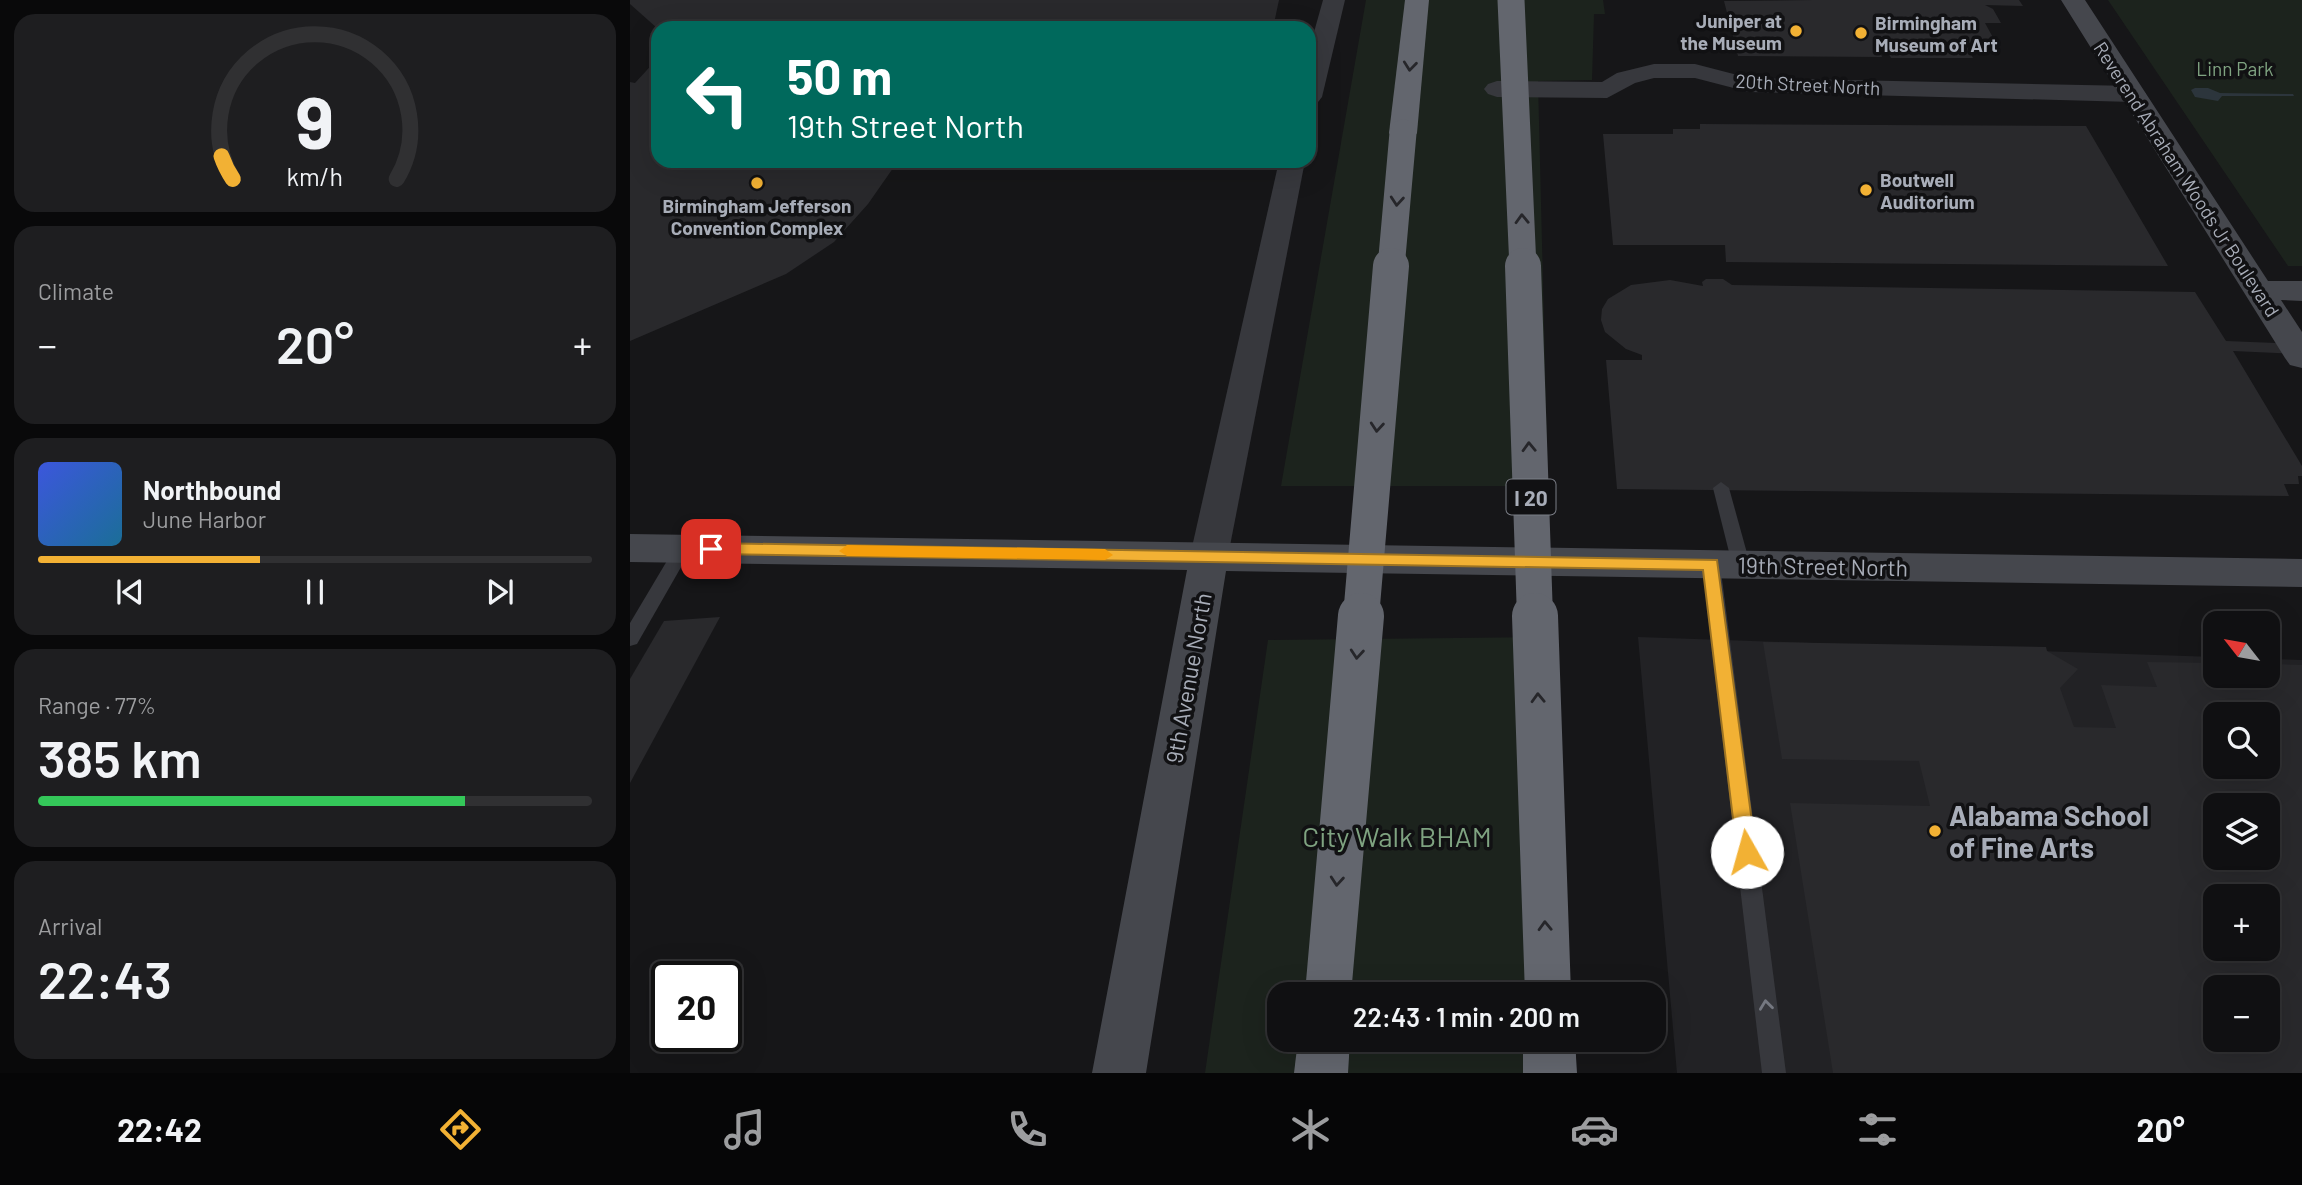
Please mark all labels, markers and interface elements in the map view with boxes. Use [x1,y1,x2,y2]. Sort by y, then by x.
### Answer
place label: Juniper at the Museum [1680,9,1782,54]
place label: Birmingham Museum of Art [1875,11,1998,56]
marker: Juniper at the Museum [1788,23,1804,39]
marker: Birmingham Museum of Art [1853,25,1869,41]
street label: Reverend Abraham Woods Jr Boulevard [2089,37,2285,321]
text: 50 m [787,46,892,105]
icon: left [672,49,763,140]
park label: Linn Park [2196,57,2274,80]
one-way arrow [1403,61,1418,72]
street label: 20th Street North [1735,69,1881,99]
text: 9 [296,76,334,164]
text: 19th Street North [787,106,1024,144]
text: km/h [287,161,343,191]
place label: Boutwell Auditorium [1880,168,1975,213]
marker: Birmingham Jefferson Convention Complex [749,175,765,191]
marker: Boutwell Auditorium [1858,182,1874,198]
place label: Birmingham Jefferson Convention Complex [662,194,852,239]
one-way arrow [1390,195,1405,206]
one-way arrow [1514,213,1529,224]
text: Climate [38,277,114,305]
text: 20° [276,312,354,374]
text: − [38,321,57,367]
text: + [573,321,592,367]
one-way arrow [1370,422,1385,433]
one-way arrow [1522,441,1537,452]
text: Northbound [143,474,281,505]
road number: I 20 [1506,480,1556,514]
text: June Harbor [143,505,266,533]
pin [681,519,741,579]
icon: arrive [692,530,730,568]
street label: 19th Street North [1738,551,1908,581]
icon: previous [111,573,149,611]
icon: pause [296,573,334,611]
icon: next [481,573,519,611]
street label: 9th Avenue North [1159,591,1217,765]
north arrow [2203,611,2280,688]
map controls [2203,611,2280,1052]
one-way arrow [1350,649,1365,660]
text: Range · 77% [38,691,156,719]
one-way arrow [1530,693,1545,704]
button: search [2203,702,2280,779]
text: 385 km [38,726,202,788]
button: layers [2203,793,2280,870]
place label: Alabama School of Fine Arts [1949,798,2149,864]
position arrow [1710,815,1784,889]
park label: City Walk BHAM [1302,819,1492,853]
marker: Alabama School of Fine Arts [1927,823,1943,839]
one-way arrow [1330,875,1345,886]
button: + [2203,884,2280,961]
text: Arrival [38,912,102,940]
one-way arrow [1538,920,1553,931]
text: 22:43 [38,947,172,1009]
speed limit sign: 20 [651,961,742,1052]
button: − [2203,975,2280,1052]
one-way arrow [1758,999,1773,1011]
text: 22:43 · 1 min · 200 m [1353,1001,1580,1032]
icon: directions [436,1105,485,1154]
icon: music [720,1105,769,1154]
icon: phone [1003,1105,1052,1154]
icon: climate [1286,1105,1335,1154]
icon: car [1570,1105,1619,1154]
icon: filters [1853,1105,1902,1154]
text: 22:42 [117,1110,202,1148]
text: 20° [2137,1110,2185,1148]

